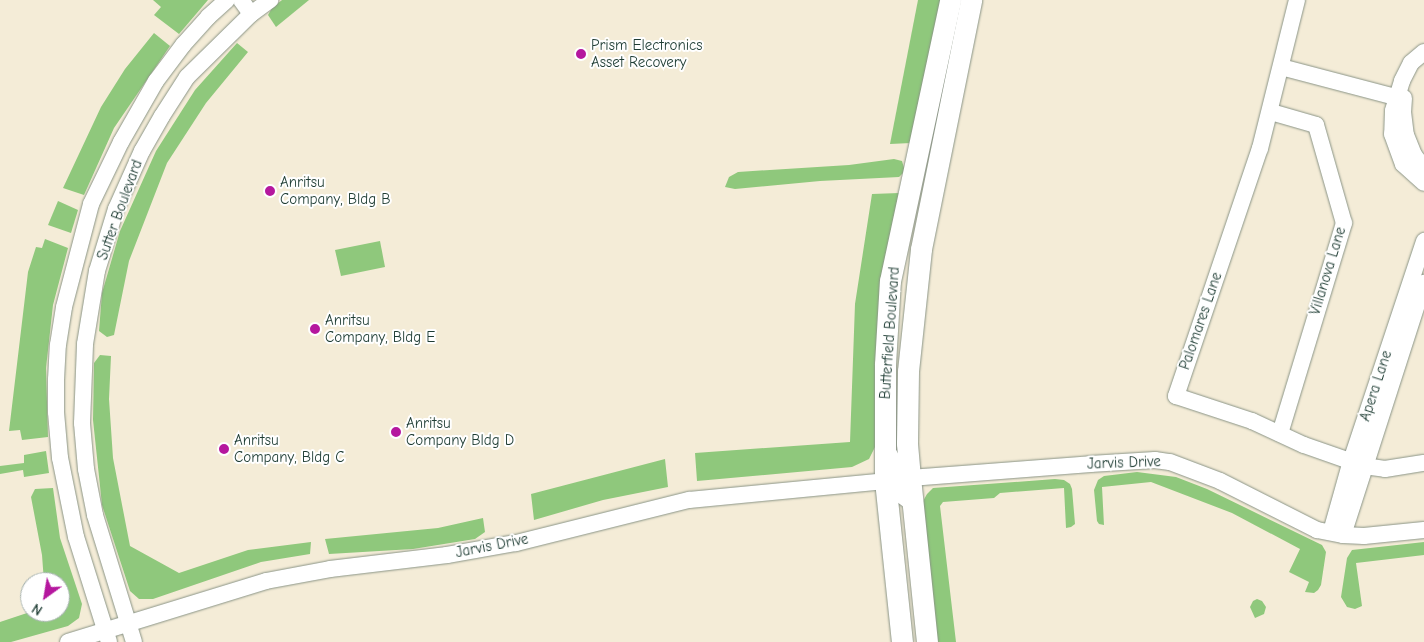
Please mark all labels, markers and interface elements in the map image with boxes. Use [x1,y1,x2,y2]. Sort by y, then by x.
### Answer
place label: Prism Electronics Asset Recovery [591,36,703,71]
marker: Prism Electronics Asset Recovery [575,48,587,60]
street label: Sutter Boulevard [94,157,146,263]
place label: Anritsu Company, Bldg B [280,173,391,208]
marker: Anritsu Company, Bldg B [264,185,276,197]
street label: Villanova Lane [1306,225,1350,317]
street label: Butterfield Boulevard [876,266,904,400]
street label: Palomares Lane [1176,270,1226,372]
place label: Anritsu Company, Bldg E [325,311,435,346]
marker: Anritsu Company, Bldg E [309,323,321,335]
street label: Apera Lane [1356,348,1396,424]
place label: Anritsu Company Bldg D [406,414,514,449]
marker: Anritsu Company Bldg D [390,426,402,438]
place label: Anritsu Company, Bldg C [234,431,344,466]
marker: Anritsu Company, Bldg C [218,443,230,455]
street label: Jarvis Drive [1087,453,1161,473]
street label: Jarvis Drive [454,530,530,562]
north arrow [20,572,70,622]
text: N [29,600,46,619]

